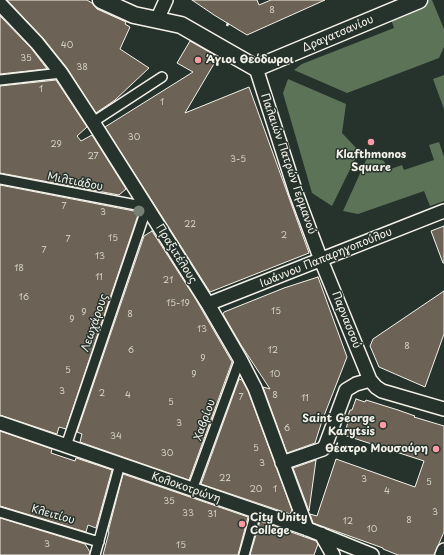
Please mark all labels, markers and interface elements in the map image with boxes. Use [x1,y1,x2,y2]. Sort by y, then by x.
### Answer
house number: 8 [269,6,275,16]
street label: Δραγατσανίου [300,13,376,55]
house number: 40 [61,41,73,51]
place label: Άγιοι Θεόδωροι [206,53,294,67]
house number: 35 [20,54,32,64]
marker: Άγιοι Θεόδωροι [193,55,203,65]
house number: 38 [76,63,88,73]
house number: 1 [39,85,43,95]
street label: Παλαιών Πατρών Γερμανού [258,92,318,236]
house number: 1 [160,98,164,108]
house number: 30 [128,133,140,143]
marker: Klafthmonos Square [366,137,376,147]
house number: 29 [50,140,62,150]
place label: Klafthmonos Square [336,148,406,174]
house number: 27 [87,152,99,162]
house number: 3-5 [230,155,246,165]
street label: Μιλτιάδου [46,170,104,194]
house number: 7 [61,202,67,212]
house number: 3 [100,208,106,218]
house number: 22 [184,220,196,230]
street label: Πραξιτέλους [153,222,199,286]
street label: Ιωάννου Παπαρηγοπούλου [258,225,394,291]
house number: 2 [281,231,287,241]
house number: 15 [108,234,118,244]
house number: 7 [65,235,71,245]
house number: 7 [41,246,47,256]
house number: 13 [95,252,105,262]
house number: 18 [14,264,24,274]
house number: 11 [95,273,103,283]
house number: 21 [163,276,173,286]
street label: Παρνασσού [329,290,363,350]
street label: Λεωχάρους [79,292,111,354]
house number: 16 [19,293,29,303]
house number: 15-19 [166,299,190,309]
house number: 15 [271,307,281,317]
house number: 9 [81,308,87,318]
house number: 8 [127,310,133,320]
house number: 9 [69,315,75,325]
house number: 13 [197,325,207,335]
house number: 8 [404,342,410,352]
house number: 6 [128,346,134,356]
house number: 12 [268,346,278,356]
house number: 9 [200,354,206,364]
house number: 5 [65,366,71,376]
house number: 9 [191,370,197,380]
house number: 10 [270,370,280,380]
house number: 3 [59,387,65,397]
house number: 2 [99,389,105,399]
house number: 4 [125,391,131,401]
house number: 8 [272,391,278,401]
house number: 7 [238,393,244,403]
house number: 11 [301,394,309,404]
house number: 5 [168,398,174,408]
street label: Χαβρίου [191,398,219,442]
place label: Saint George Karytsis [302,412,375,438]
house number: 3 [176,419,182,429]
marker: Saint George Karytsis [378,420,388,430]
house number: 6 [284,424,290,434]
house number: 34 [110,432,122,442]
place label: Θέατρο Μουσούρη [325,442,428,456]
house number: 5 [253,444,259,454]
marker: Θέατρο Μουσούρη [431,444,441,454]
house number: 30 [161,449,173,459]
house number: 3 [259,459,265,469]
street label: Κολοκοτρώνη [150,470,222,506]
house number: 22 [219,474,231,484]
house number: 3 [361,475,367,485]
house number: 5 [426,478,432,488]
house number: 20 [250,485,262,495]
house number: 1 [273,485,277,495]
house number: 4 [384,487,390,497]
house number: 35 [163,497,175,507]
street label: Κλειτίου [30,503,76,527]
house number: 3 [432,508,438,518]
house number: 33 [182,509,194,519]
house number: 31 [207,510,217,520]
place label: City Unity College [250,511,307,537]
house number: 8 [406,516,412,526]
house number: 12 [343,517,353,527]
marker: City Unity College [237,519,247,529]
house number: 10 [367,525,377,535]
house number: 3 [44,540,50,550]
house number: 15 [176,541,186,551]

